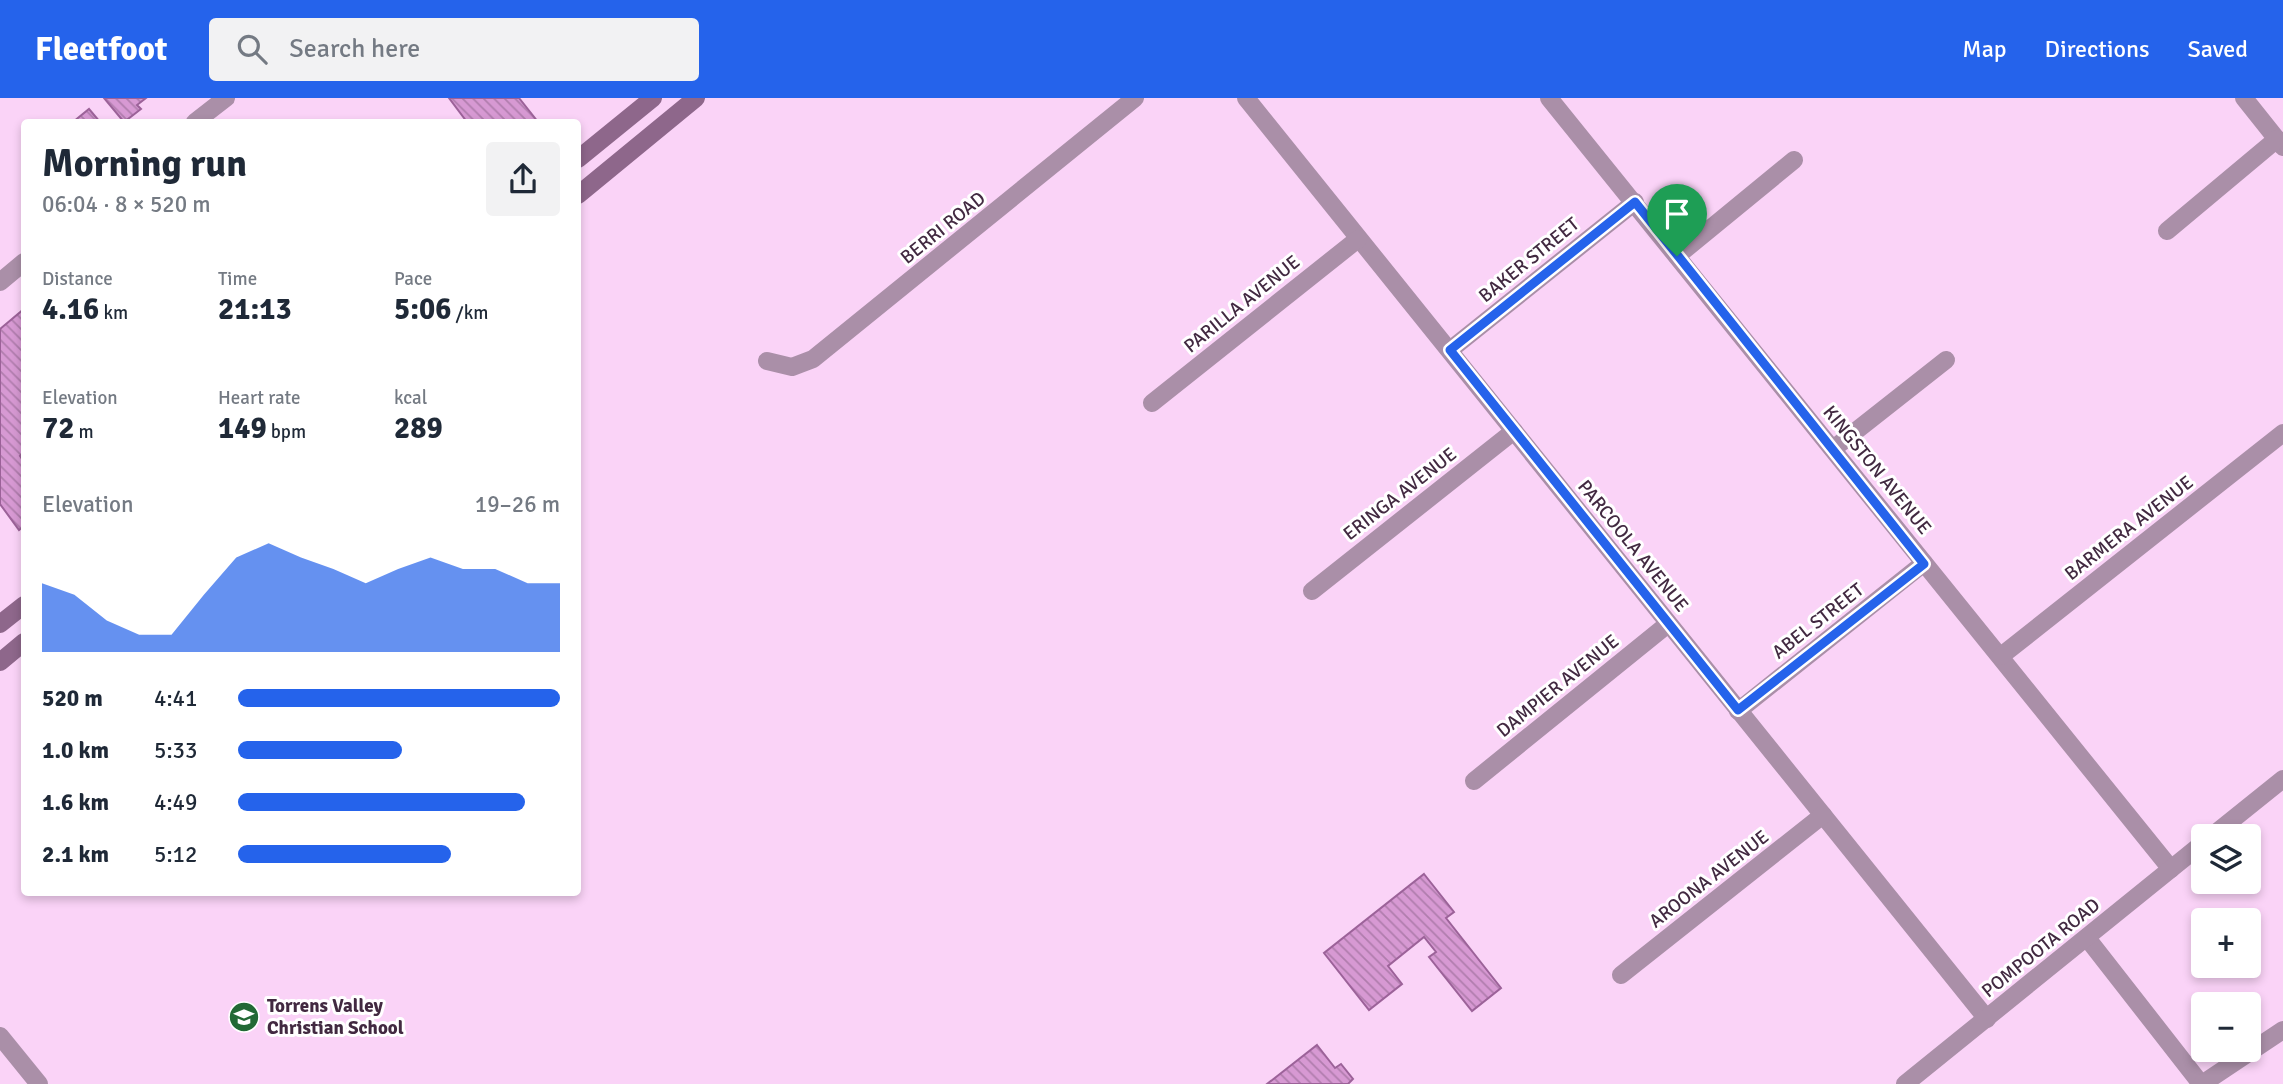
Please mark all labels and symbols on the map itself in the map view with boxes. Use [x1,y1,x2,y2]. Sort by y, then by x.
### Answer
pin [1647,184,1707,256]
street label: BERRI ROAD [896,187,990,269]
street label: BAKER STREET [1474,212,1585,308]
street label: PARILLA AVENUE [1179,250,1305,358]
street label: KINGSTON AVENUE [1818,401,1936,539]
street label: ERINGA AVENUE [1338,442,1462,546]
street label: BARMERA AVENUE [2060,470,2198,586]
street label: PARCOOLA AVENUE [1572,475,1694,617]
street label: ABEL STREET [1767,577,1869,664]
street label: DAMPIER AVENUE [1492,629,1624,743]
street label: AROONA AVENUE [1644,825,1774,933]
street label: POMPOOTA ROAD [1977,893,2105,1003]
place label: Torrens Valley Christian School [267,994,404,1040]
school or university icon: Torrens Valley Christian School [227,1000,261,1034]

